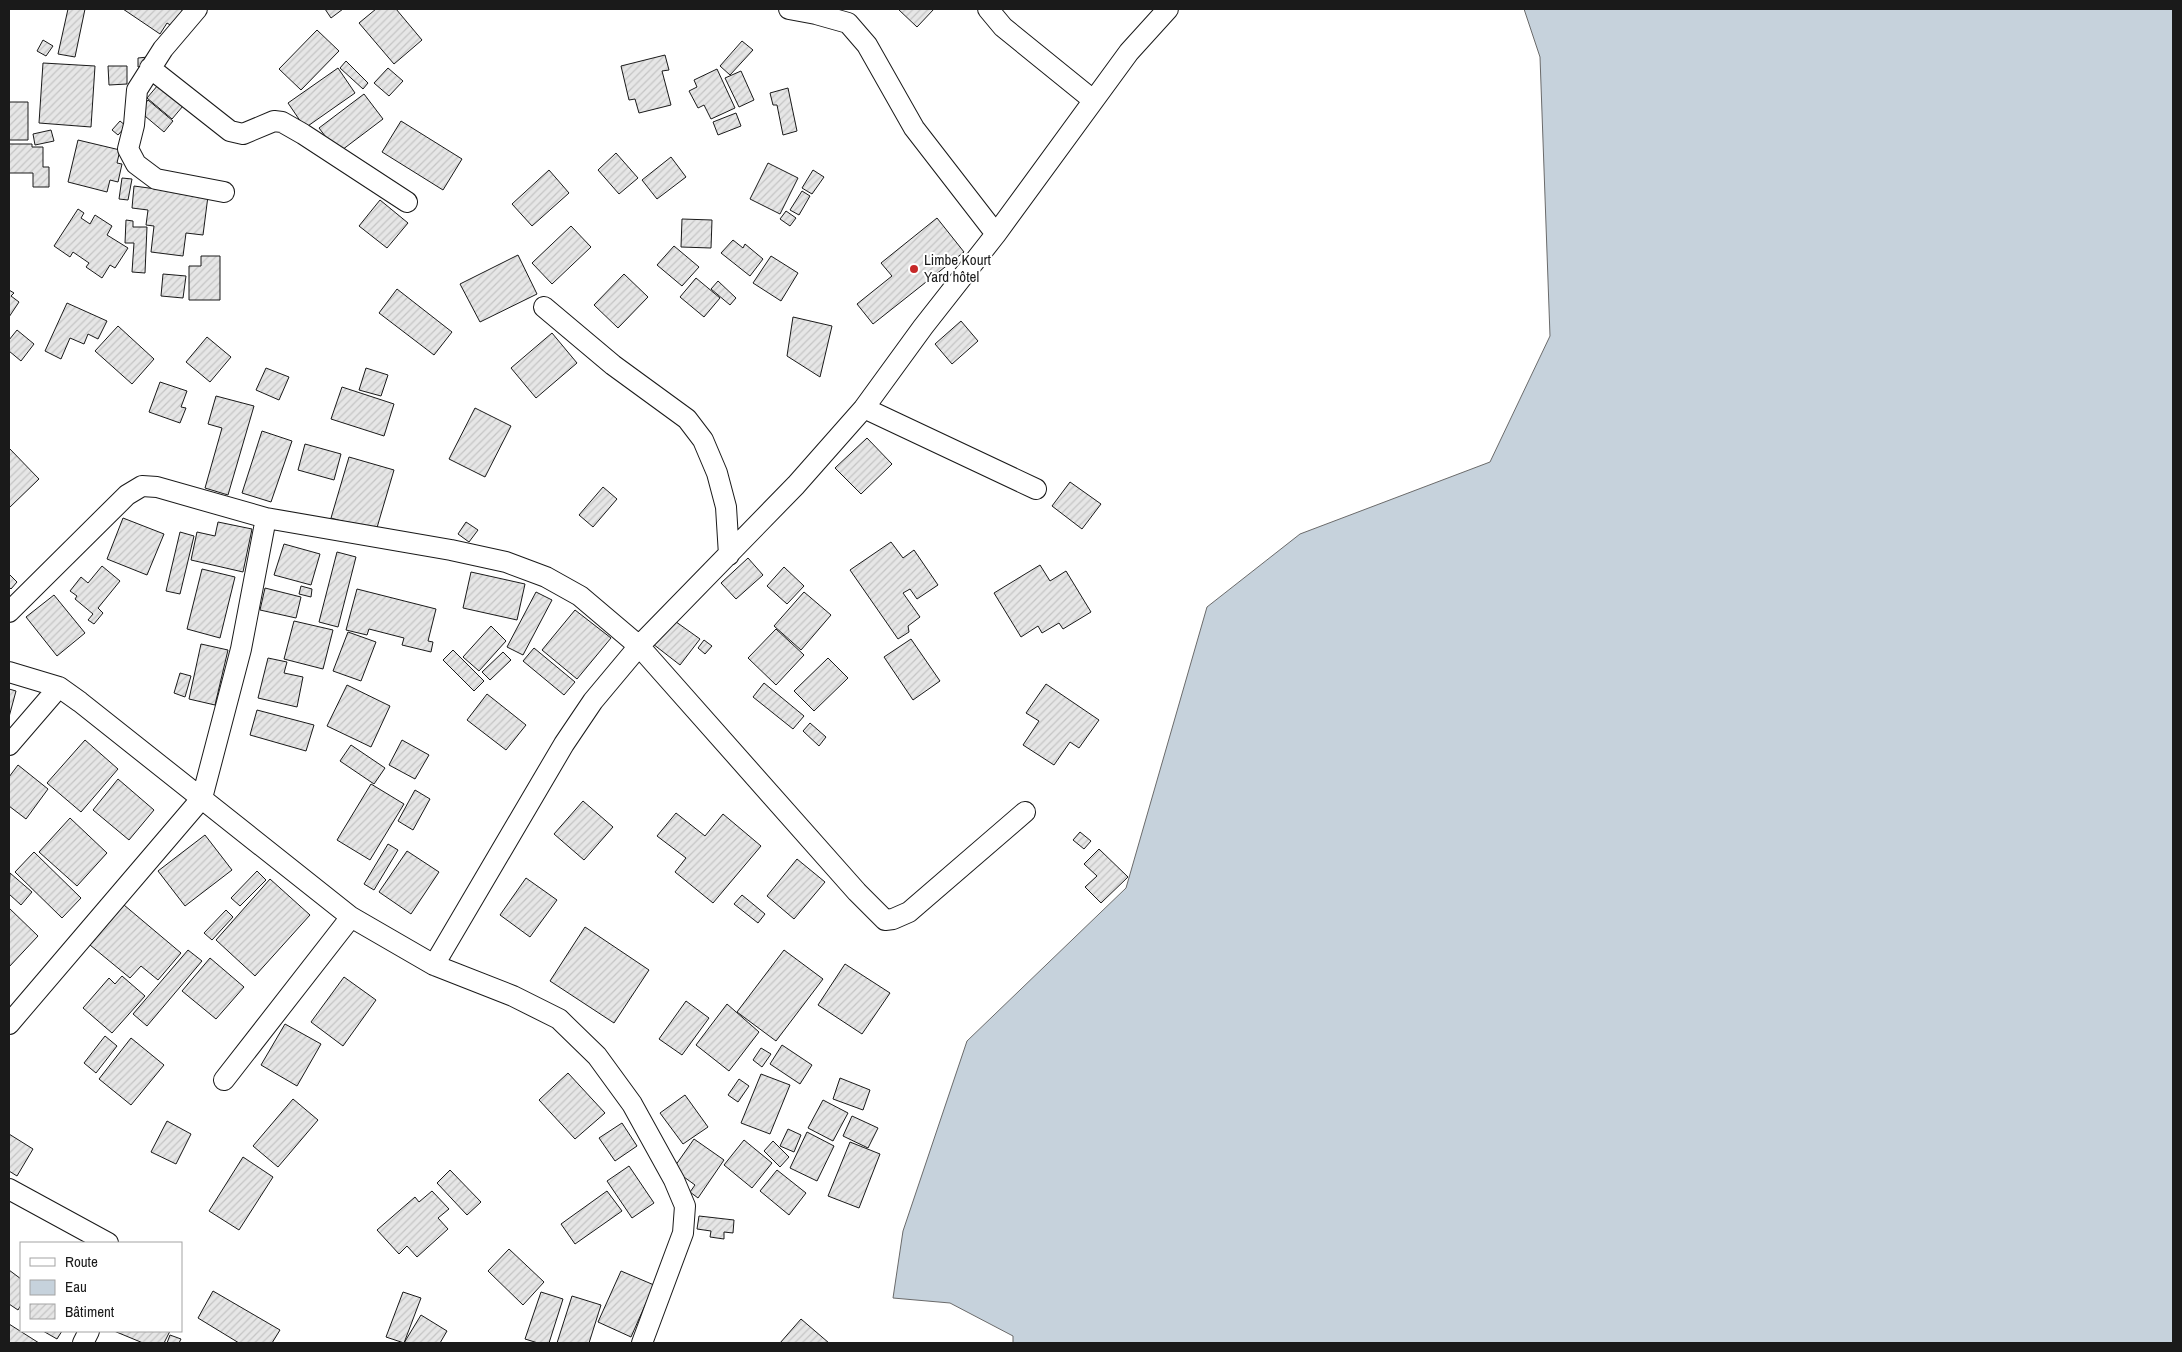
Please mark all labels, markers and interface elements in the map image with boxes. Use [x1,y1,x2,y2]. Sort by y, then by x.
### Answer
place label: Limbe Kourt Yard hôtel [924,249,992,287]
marker: Limbe Kourt Yard hôtel [908,263,920,275]
legend [20,1242,182,1332]
text: Route [65,1251,98,1272]
text: Eau [65,1276,87,1297]
text: Bâtiment [65,1301,115,1322]

